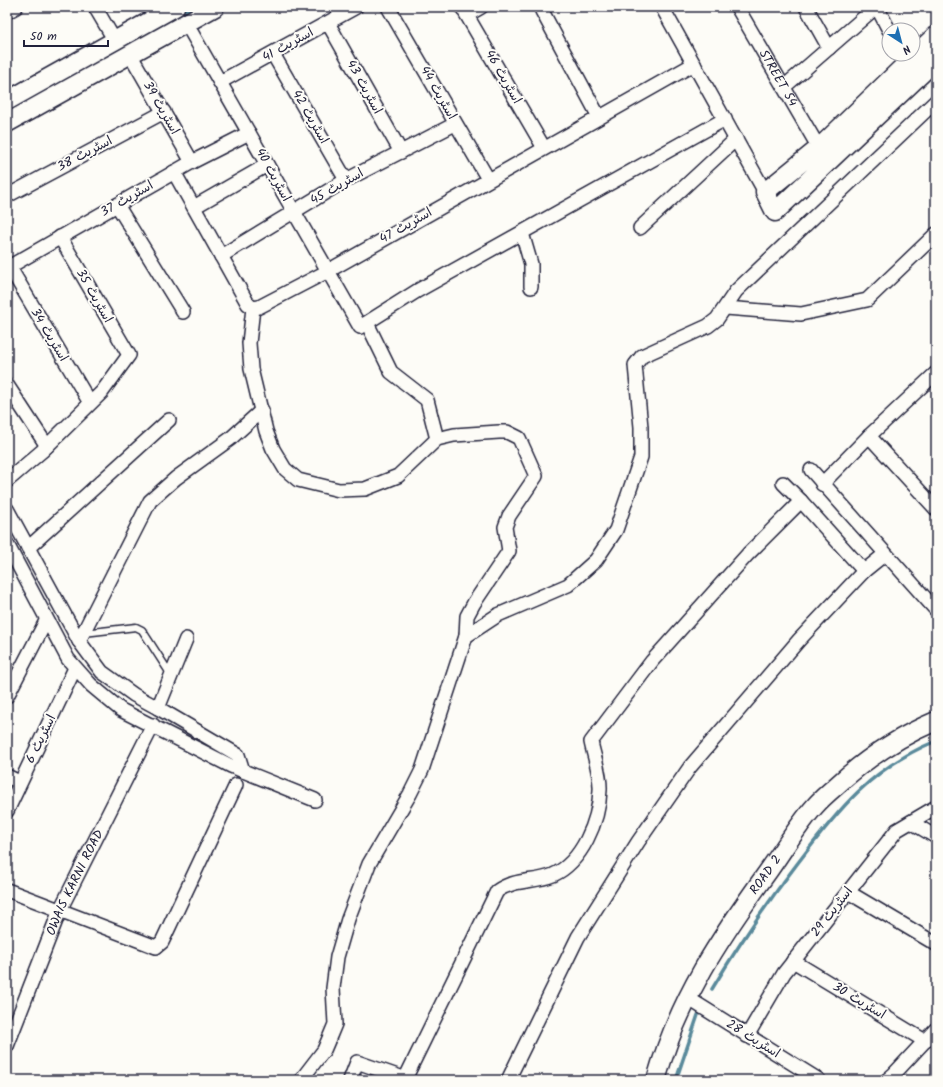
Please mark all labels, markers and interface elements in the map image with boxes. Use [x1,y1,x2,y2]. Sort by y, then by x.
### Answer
scale bar [24,22,108,48]
street label: اسٹریٹ 41 [258,22,318,68]
north arrow [881,22,921,62]
text: 50 m [30,27,57,46]
text: N [898,40,914,59]
street label: STREET 54 [753,45,803,110]
street label: اسٹریٹ 46 [479,46,527,108]
street label: اسٹریٹ 43 [340,56,388,118]
street label: اسٹریٹ 44 [414,62,462,124]
street label: اسٹریٹ 39 [137,77,185,139]
street label: اسٹریٹ 42 [286,86,334,148]
street label: اسٹریٹ 38 [54,131,116,177]
street label: اسٹریٹ 40 [250,144,296,206]
street label: اسٹریٹ 45 [306,163,368,211]
street label: اسٹریٹ 37 [96,175,158,223]
street label: اسٹریٹ 47 [376,202,436,250]
street label: اسٹریٹ 35 [70,265,118,327]
street label: اسٹریٹ 34 [25,304,73,366]
street label: اسٹریٹ 6 [20,711,62,767]
street label: OWAIS KARNI ROAD [41,826,109,939]
street label: ROAD 2 [744,851,787,899]
street label: اسٹریٹ 29 [806,882,858,942]
street label: اسٹریٹ 30 [828,977,890,1025]
street label: اسٹریٹ 28 [722,1014,784,1064]

